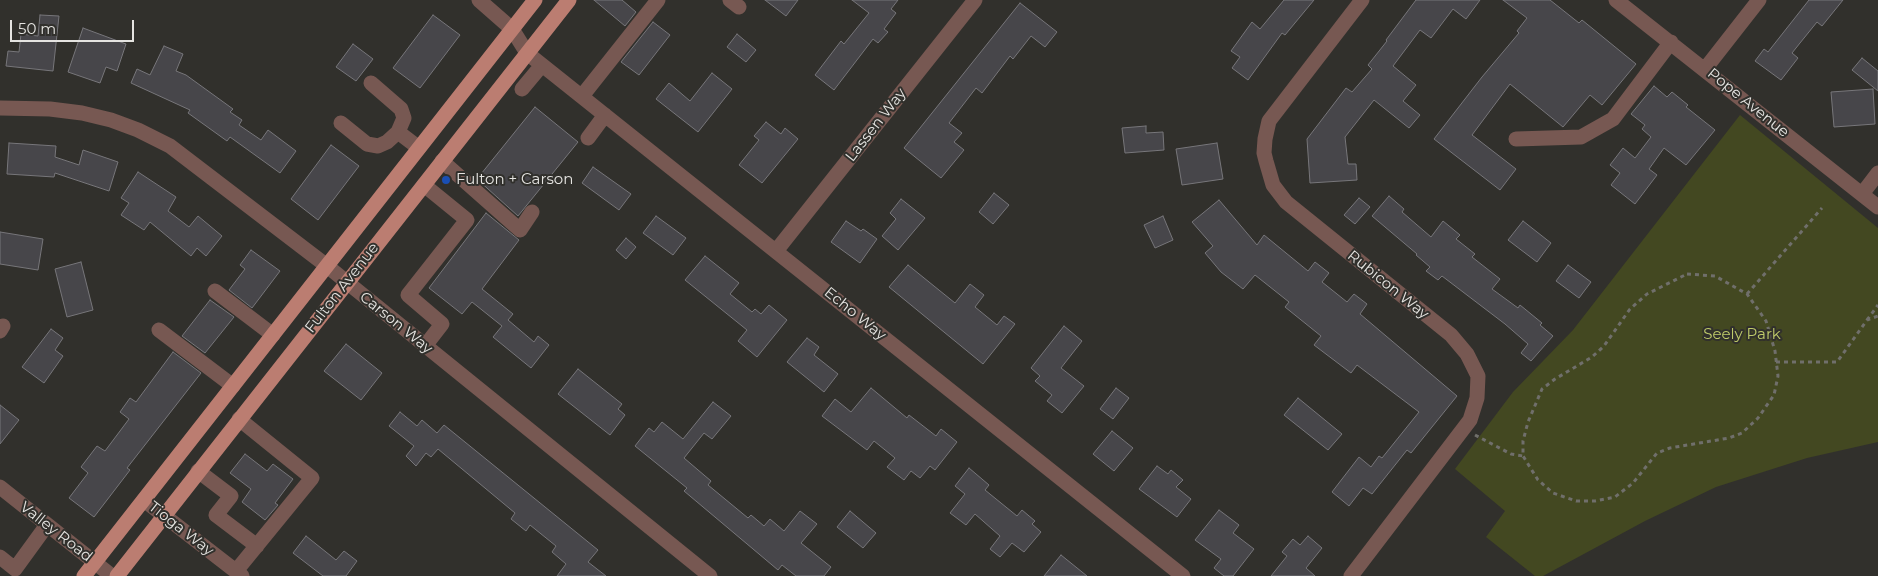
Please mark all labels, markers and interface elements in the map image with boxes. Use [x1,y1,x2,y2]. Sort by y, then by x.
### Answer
scale bar [12,10,136,42]
text: 50 m [18,19,56,38]
street label: Pope Avenue [1704,65,1792,141]
street label: Lassen Way [842,85,910,165]
place label: Fulton + Carson [456,171,573,189]
marker: Fulton + Carson [440,174,452,186]
street label: Fulton Avenue [301,239,383,337]
street label: Rubicon Way [1344,247,1432,323]
street label: Echo Way [820,284,890,344]
street label: Carson Way [356,288,436,358]
park label: Seely Park [1703,326,1781,344]
street label: Valley Road [16,498,96,566]
street label: Tioga Way [145,498,217,560]

